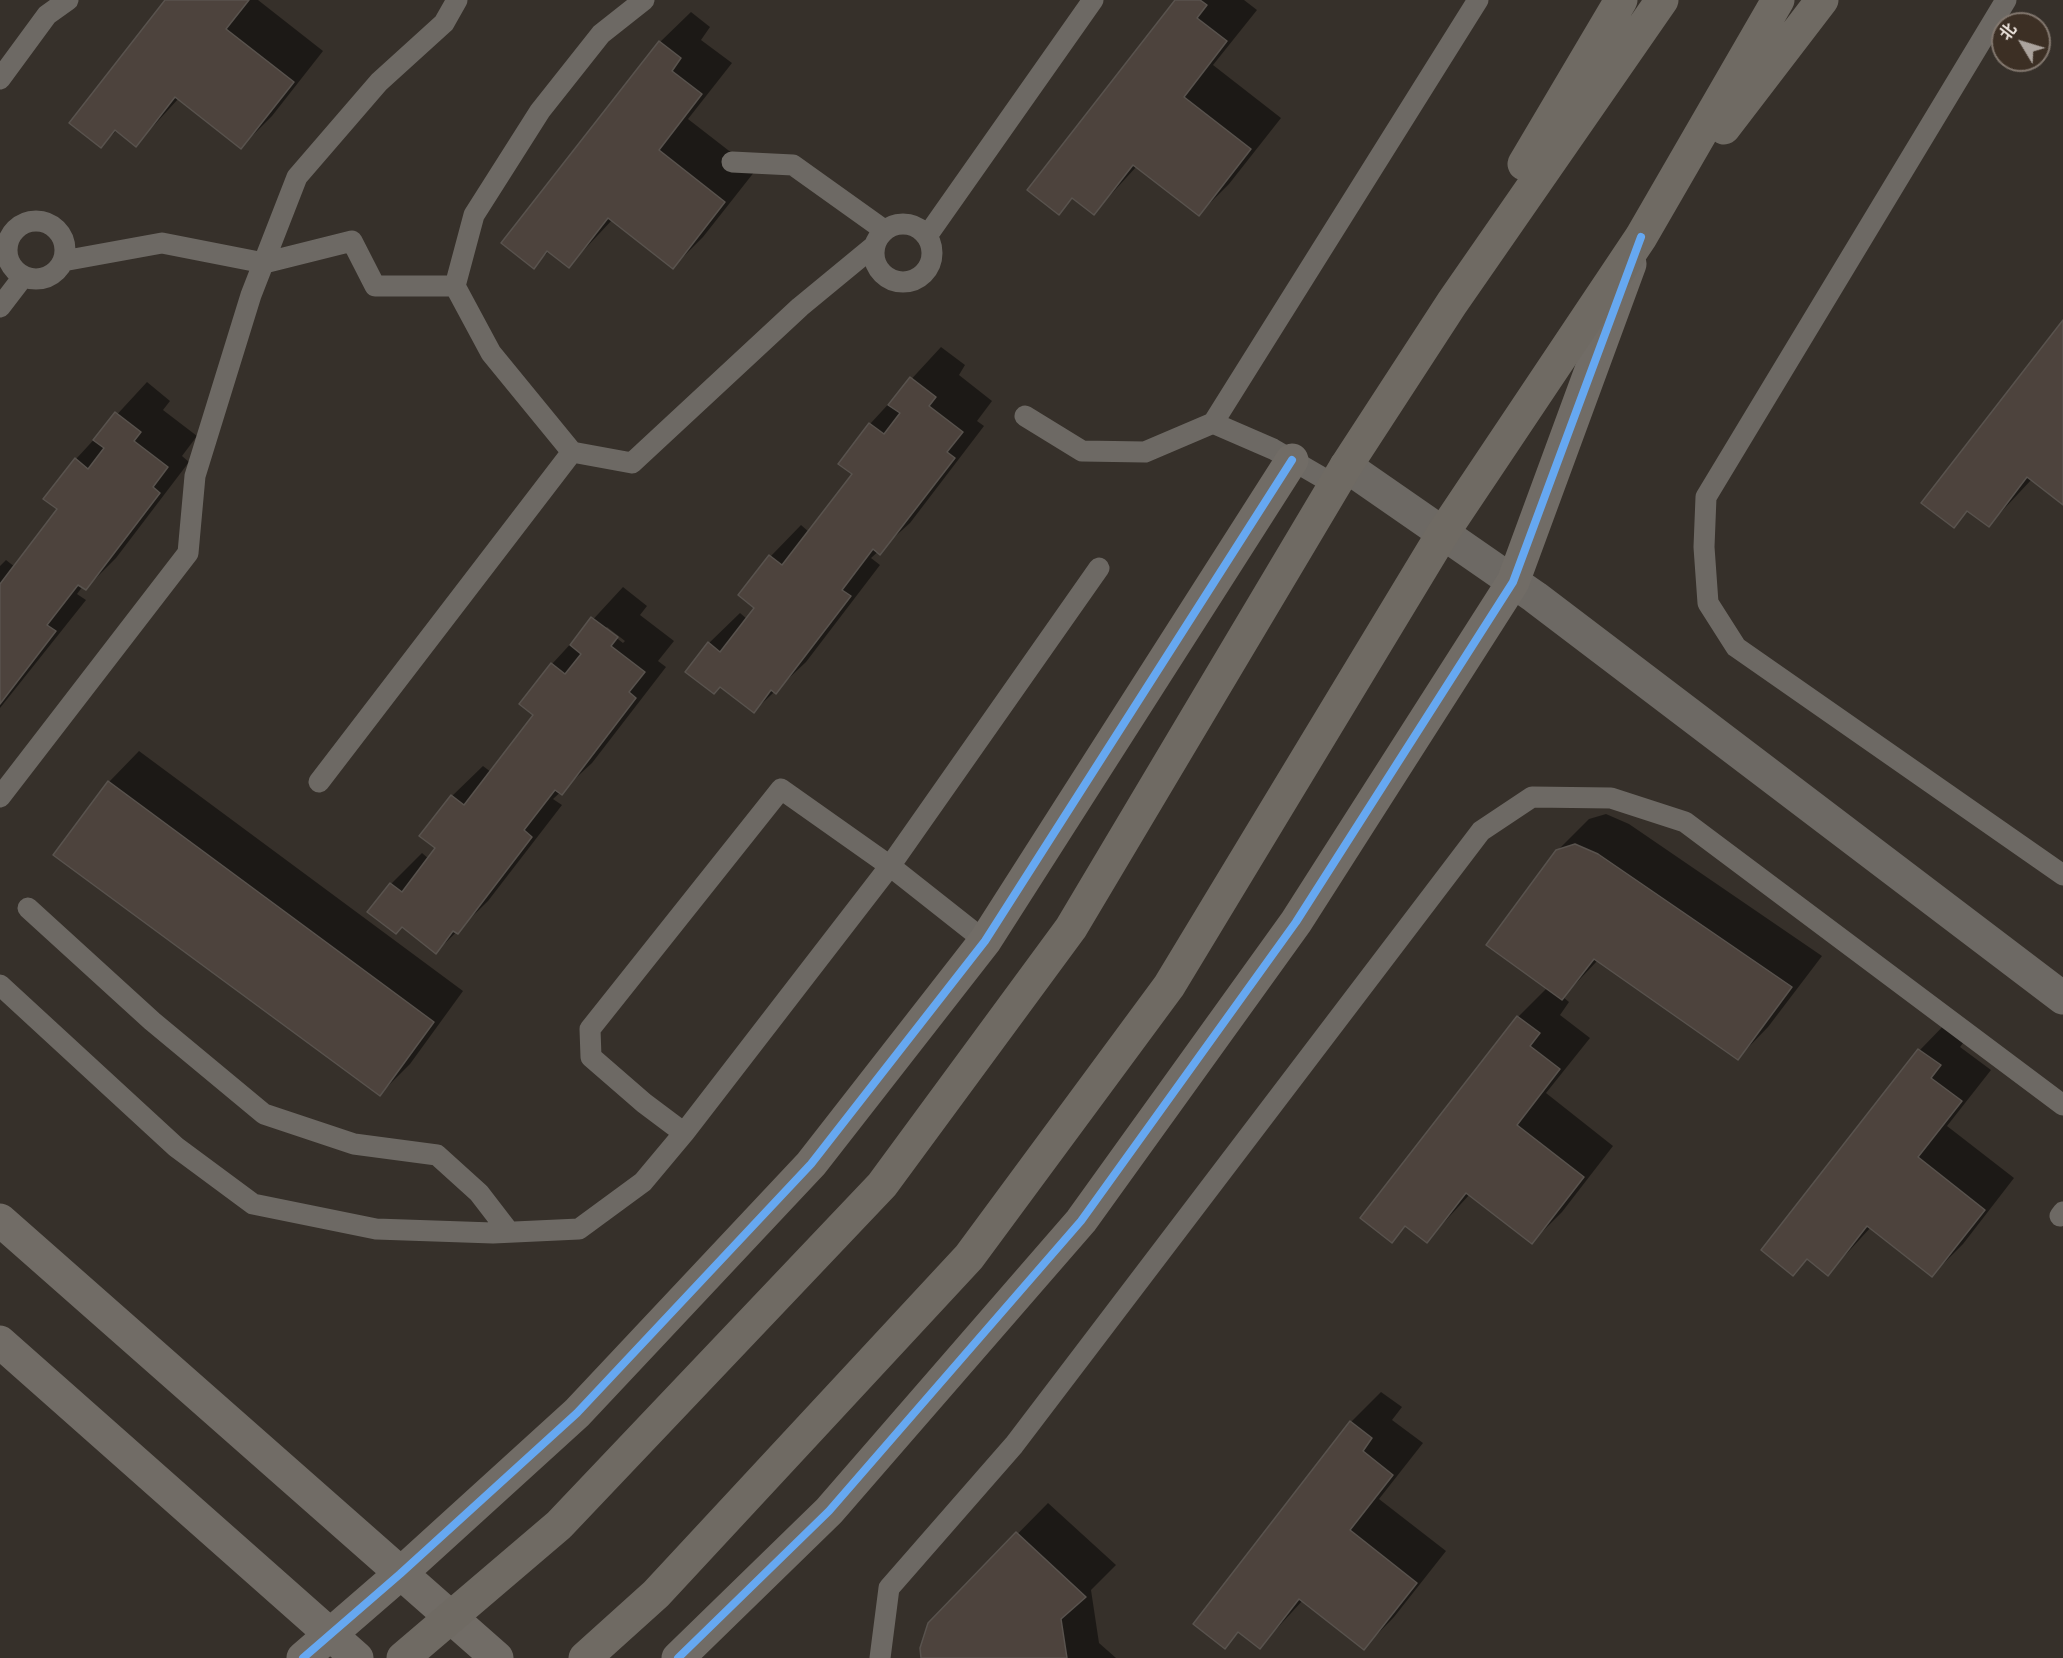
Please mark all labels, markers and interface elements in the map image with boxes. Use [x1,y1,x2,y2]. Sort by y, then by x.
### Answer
north arrow [1991,12,2051,72]
text: 北 [1996,20,2020,44]

